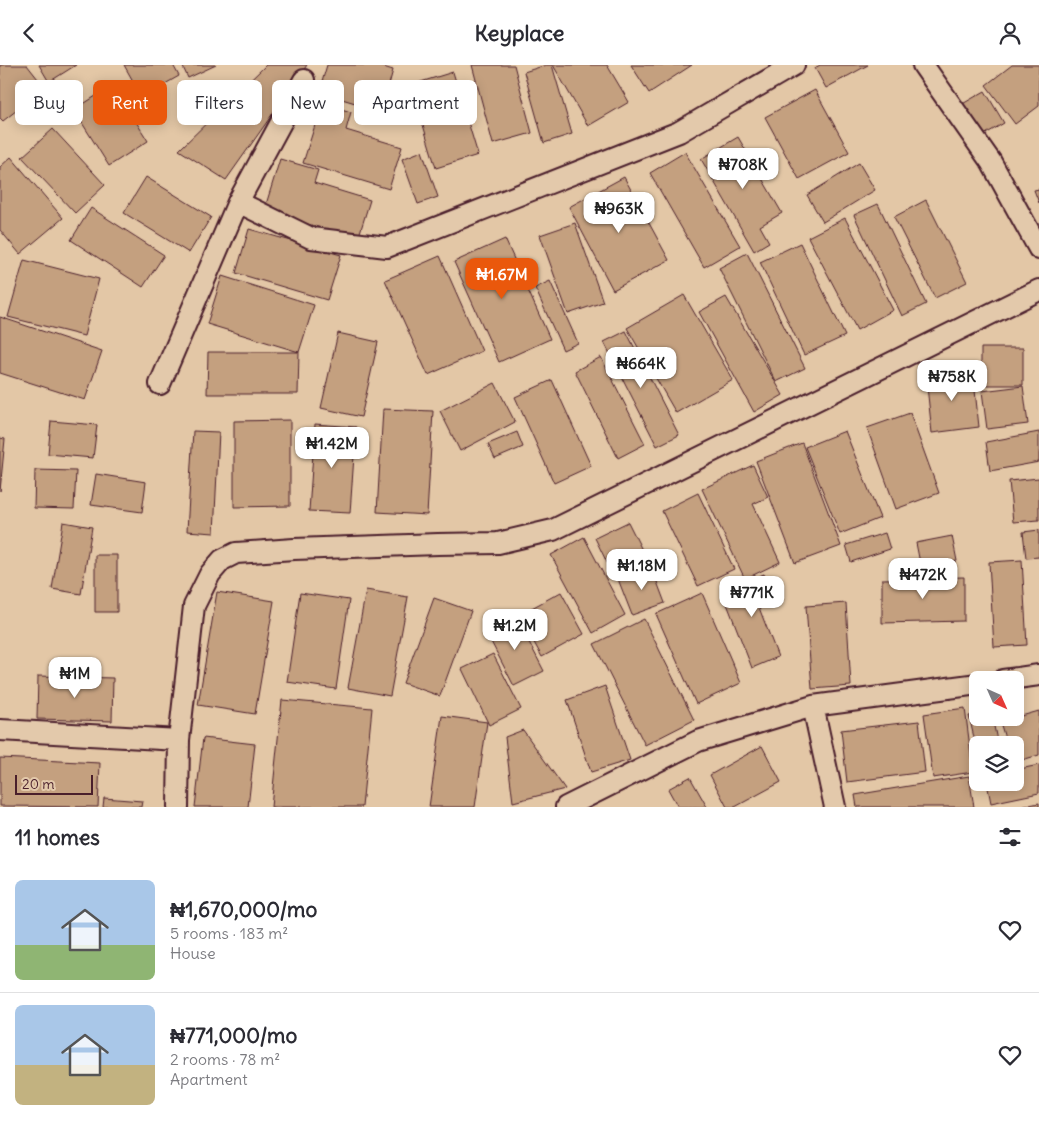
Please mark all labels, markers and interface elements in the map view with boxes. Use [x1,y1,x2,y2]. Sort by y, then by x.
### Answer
icon: back [15,19,43,47]
text: Keyplace [475,19,564,47]
icon: person [996,19,1024,47]
chip: Buy [15,80,83,125]
chip: Rent [93,80,167,125]
chip: Filters [177,80,262,125]
chip: New [272,80,344,125]
chip: Apartment [354,80,477,125]
pin: ₦708K [708,147,778,190]
text: ₦708K [718,154,768,174]
pin: ₦963K [584,191,654,234]
text: ₦963K [595,198,643,218]
pin: ₦1.67M [461,257,543,300]
text: ₦1.67M [476,264,528,284]
pin: ₦664K [606,347,676,389]
text: ₦664K [616,353,666,373]
pin: ₦758K [917,359,987,402]
text: ₦758K [928,366,976,386]
pin: ₦1.42M [291,427,373,469]
text: ₦1.42M [306,433,358,453]
pin: ₦1.18M [601,549,683,591]
text: ₦1.18M [617,555,667,575]
pin: ₦472K [888,557,958,600]
text: ₦472K [899,564,947,584]
pin: ₦771K [717,575,787,618]
text: ₦771K [730,582,774,602]
pin: ₦1.2M [480,609,550,651]
text: ₦1.2M [494,615,536,635]
pin: ₦1M [51,657,99,699]
text: ₦1M [60,663,90,683]
north arrow [969,671,1024,726]
map controls [969,671,1024,791]
button: layers [969,736,1024,791]
scale bar [15,772,92,795]
text: 20 m [22,775,55,793]
icon: filters [996,823,1024,851]
text: 11 homes [15,824,100,851]
text: ₦1,670,000/mo [170,896,317,923]
icon: home [55,900,115,960]
icon: heart [996,916,1024,944]
text: 5 rooms · 183 m² [170,923,288,943]
text: House [170,943,216,963]
text: ₦771,000/mo [170,1022,297,1049]
icon: home [55,1025,115,1085]
icon: heart [996,1041,1024,1069]
text: 2 rooms · 78 m² [170,1049,280,1069]
text: Apartment [170,1069,248,1089]

